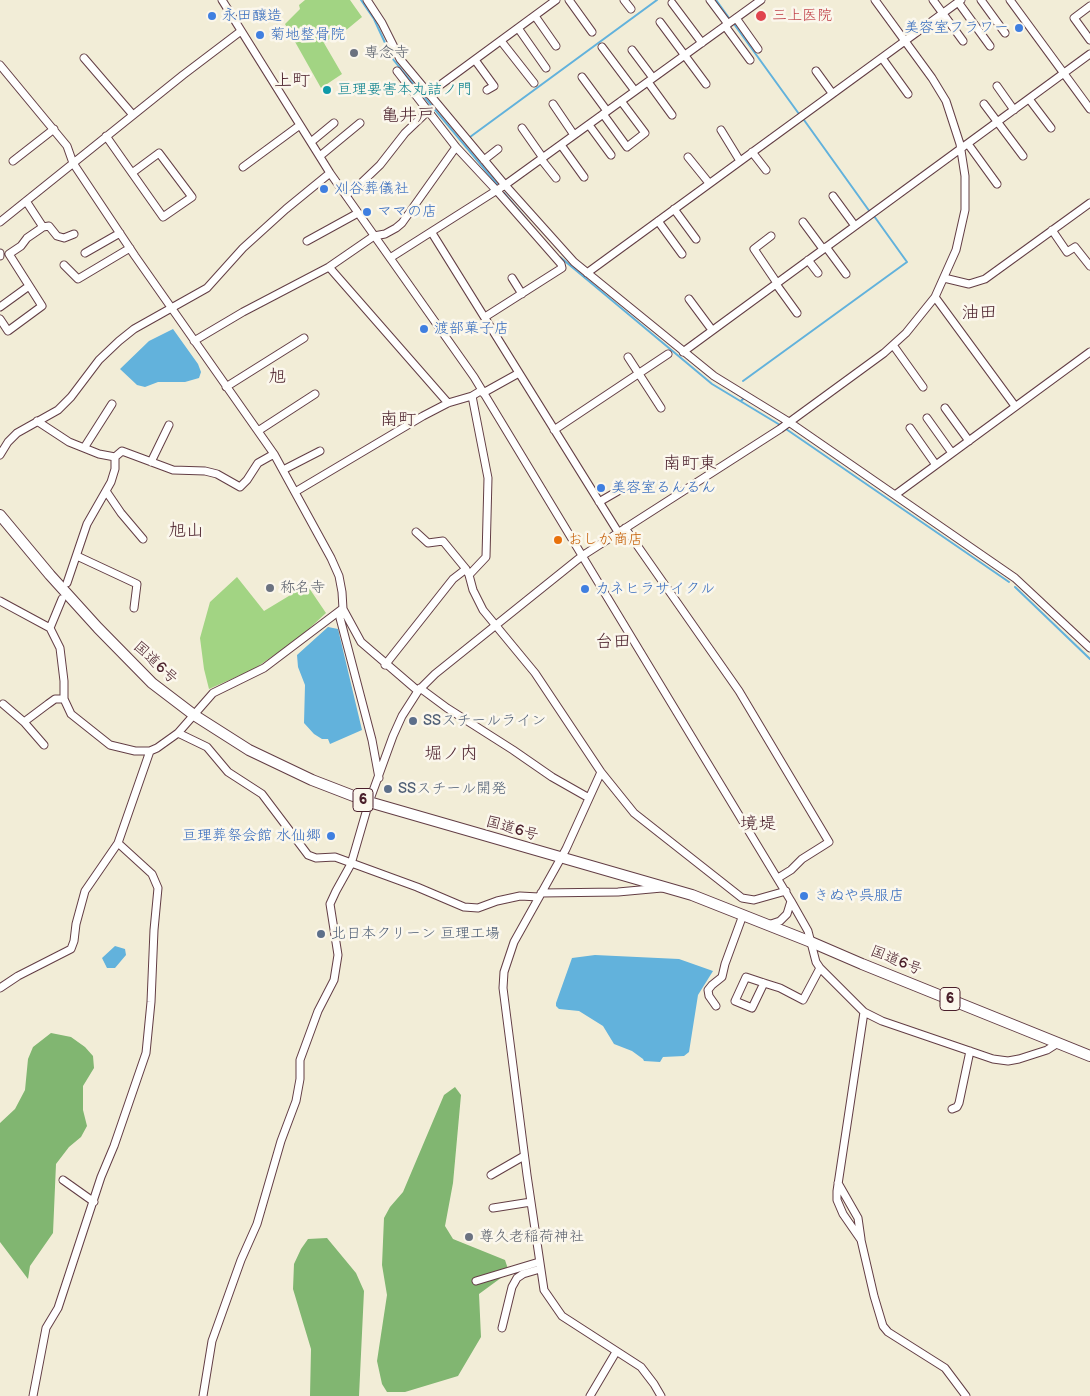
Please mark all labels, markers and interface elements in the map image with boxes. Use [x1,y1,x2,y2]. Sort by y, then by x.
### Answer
place label: 永田醸造 [222,7,282,25]
place label: 三上医院 [772,7,832,25]
marker: 三上医院 [754,9,768,23]
marker: 永田醸造 [206,10,218,22]
place label: 美容室フラワー [904,19,1009,37]
marker: 美容室フラワー [1013,22,1025,34]
place label: 菊地整骨院 [270,26,345,44]
marker: 菊地整骨院 [254,29,266,41]
place label: 専念寺 [364,44,409,62]
marker: 専念寺 [348,47,360,59]
district label: 上町 [274,70,310,92]
place label: 亘理要害本丸詰ノ門 [337,81,472,99]
marker: 亘理要害本丸詰ノ門 [321,84,333,96]
district label: 亀井戸 [381,105,435,127]
place label: 刈谷葬儀社 [334,180,409,198]
marker: 刈谷葬儀社 [318,183,330,195]
place label: ママの店 [377,203,437,221]
marker: ママの店 [361,206,373,218]
district label: 油田 [961,302,997,324]
place label: 渡部菓子店 [434,320,509,338]
marker: 渡部菓子店 [418,323,430,335]
district label: 旭 [268,366,286,388]
district label: 南町 [380,409,416,431]
district label: 南町東 [663,453,717,475]
place label: 美容室るんるん [611,479,716,497]
marker: 美容室るんるん [595,482,607,494]
district label: 旭山 [168,520,204,542]
place label: おしか商店 [568,531,643,549]
marker: おしか商店 [552,534,564,546]
place label: 称名寺 [280,579,325,597]
place label: カネヒラサイクル [595,580,715,598]
marker: 称名寺 [264,582,276,594]
marker: カネヒラサイクル [579,583,591,595]
district label: 台田 [595,631,631,653]
street label: 国道6号 [129,638,181,688]
place label: SSスチールライン [423,712,546,730]
marker: SSスチールライン [407,715,419,727]
district label: 堀ノ内 [424,743,478,765]
place label: SSスチール開発 [398,780,506,798]
marker: SSスチール開発 [382,783,394,795]
road number: 6 [353,788,373,812]
street label: 国道6号 [483,813,541,845]
district label: 境堤 [740,813,776,835]
place label: 亘理葬祭会館 水仙郷 [182,827,321,845]
marker: 亘理葬祭会館 水仙郷 [325,830,337,842]
place label: きぬや呉服店 [814,887,904,905]
marker: きぬや呉服店 [798,890,810,902]
place label: 北日本クリーン 亘理工場 [331,925,500,943]
marker: 北日本クリーン 亘理工場 [315,928,327,940]
street label: 国道6号 [868,943,924,979]
road number: 6 [940,988,960,1011]
place label: 尊久老稲荷神社 [479,1228,584,1246]
marker: 尊久老稲荷神社 [463,1231,475,1243]

